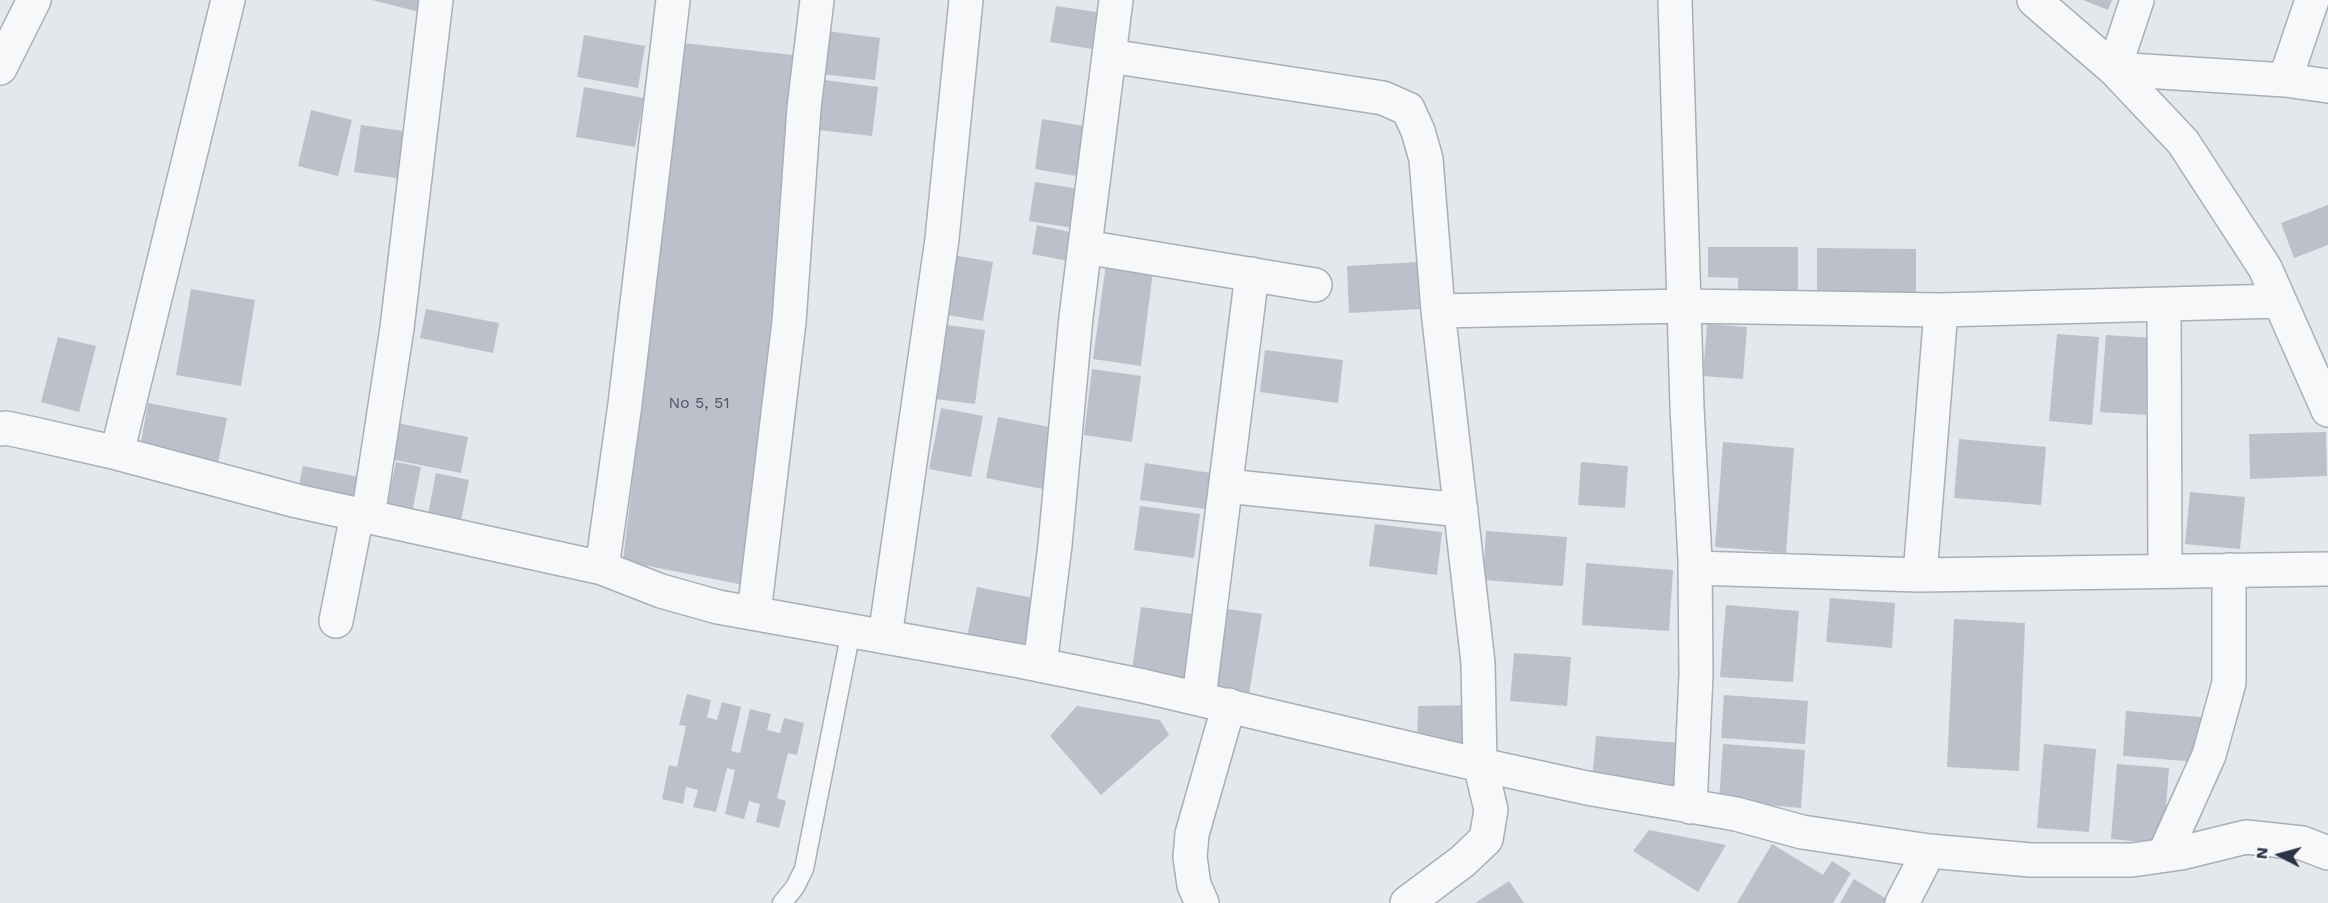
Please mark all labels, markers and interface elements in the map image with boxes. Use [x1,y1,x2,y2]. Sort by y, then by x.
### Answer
house number: No 5, 51 [668,393,730,413]
north arrow [2250,825,2310,885]
text: N [2252,846,2272,860]

